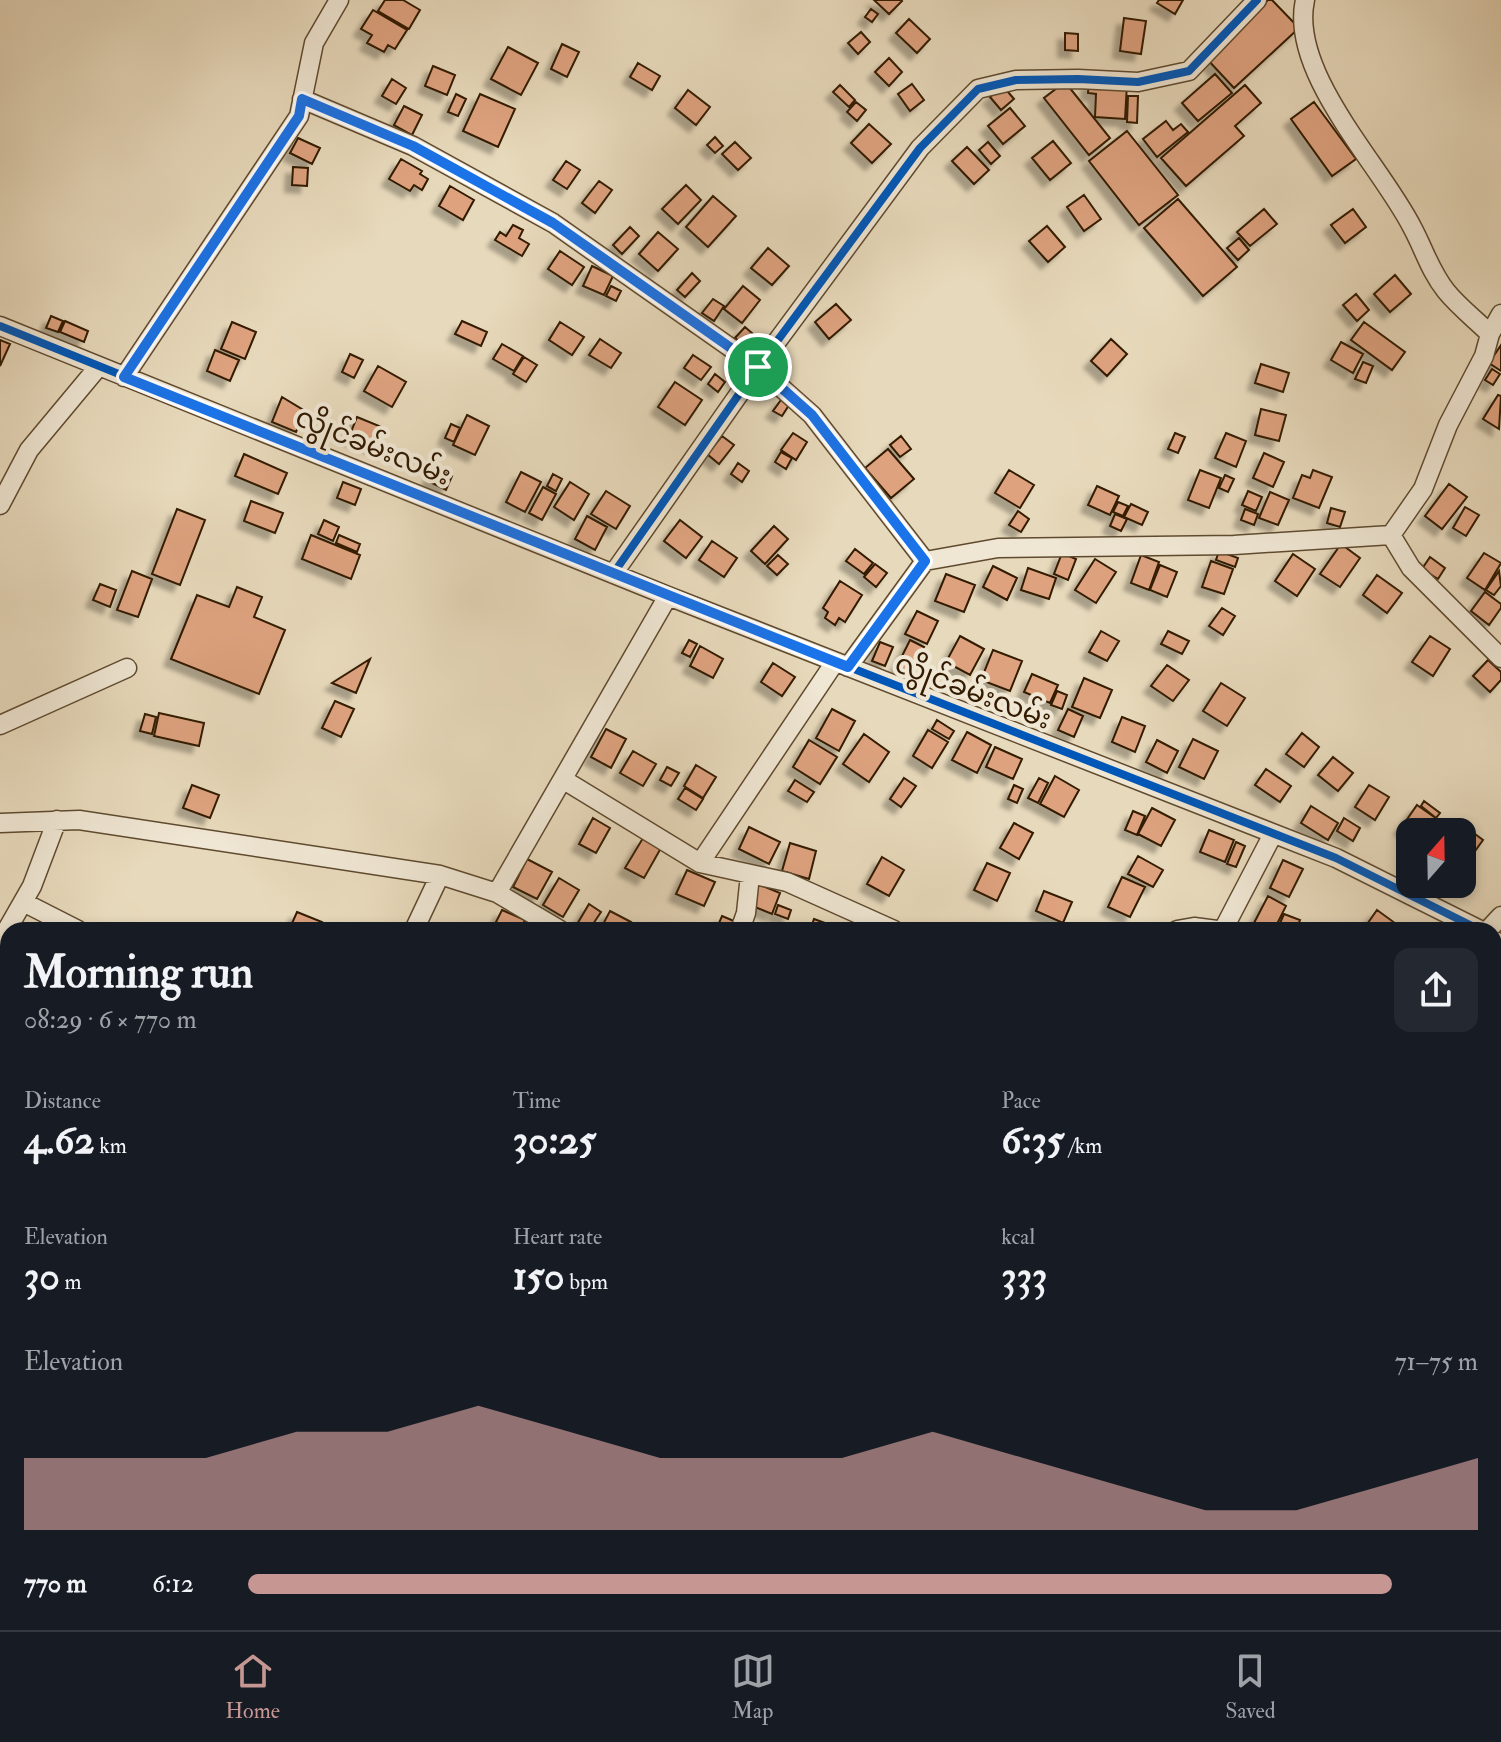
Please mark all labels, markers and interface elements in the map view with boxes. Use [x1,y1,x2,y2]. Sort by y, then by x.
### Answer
pin [724,333,792,401]
icon: arrive [736,345,780,389]
street label: လွိုင်ခမ်းလမ်း [289,398,457,498]
street label: လွိုင်ခမ်းလမ်း [888,644,1057,742]
north arrow [1396,818,1476,898]
map controls [1396,818,1476,898]
text: Morning run [24,946,253,1001]
button: share [1394,948,1478,1032]
text: 08:29 · 6 × 770 m [24,1004,197,1036]
text: Distance [24,1087,101,1115]
text: Time [513,1087,561,1115]
text: Pace [1001,1087,1041,1115]
text: 4.62 [24,1115,95,1166]
text: 30:25 [513,1115,596,1166]
text: 6:35 [1001,1115,1064,1166]
text: km [95,1132,127,1160]
text: /km [1064,1132,1102,1160]
text: Elevation [24,1223,108,1251]
text: Heart rate [513,1223,602,1251]
text: kcal [1001,1223,1035,1251]
text: 30 [24,1251,60,1302]
text: 150 [513,1251,565,1302]
text: 333 [1001,1251,1047,1302]
text: m [60,1268,82,1296]
text: bpm [565,1268,608,1296]
text: Elevation [24,1346,123,1378]
text: 71–75 m [1395,1346,1478,1378]
text: 770 m [24,1568,87,1600]
text: 6:12 [152,1568,194,1600]
tab: Home [225,1649,280,1725]
tab: Map [731,1649,775,1725]
tab: Saved [1225,1649,1276,1725]

